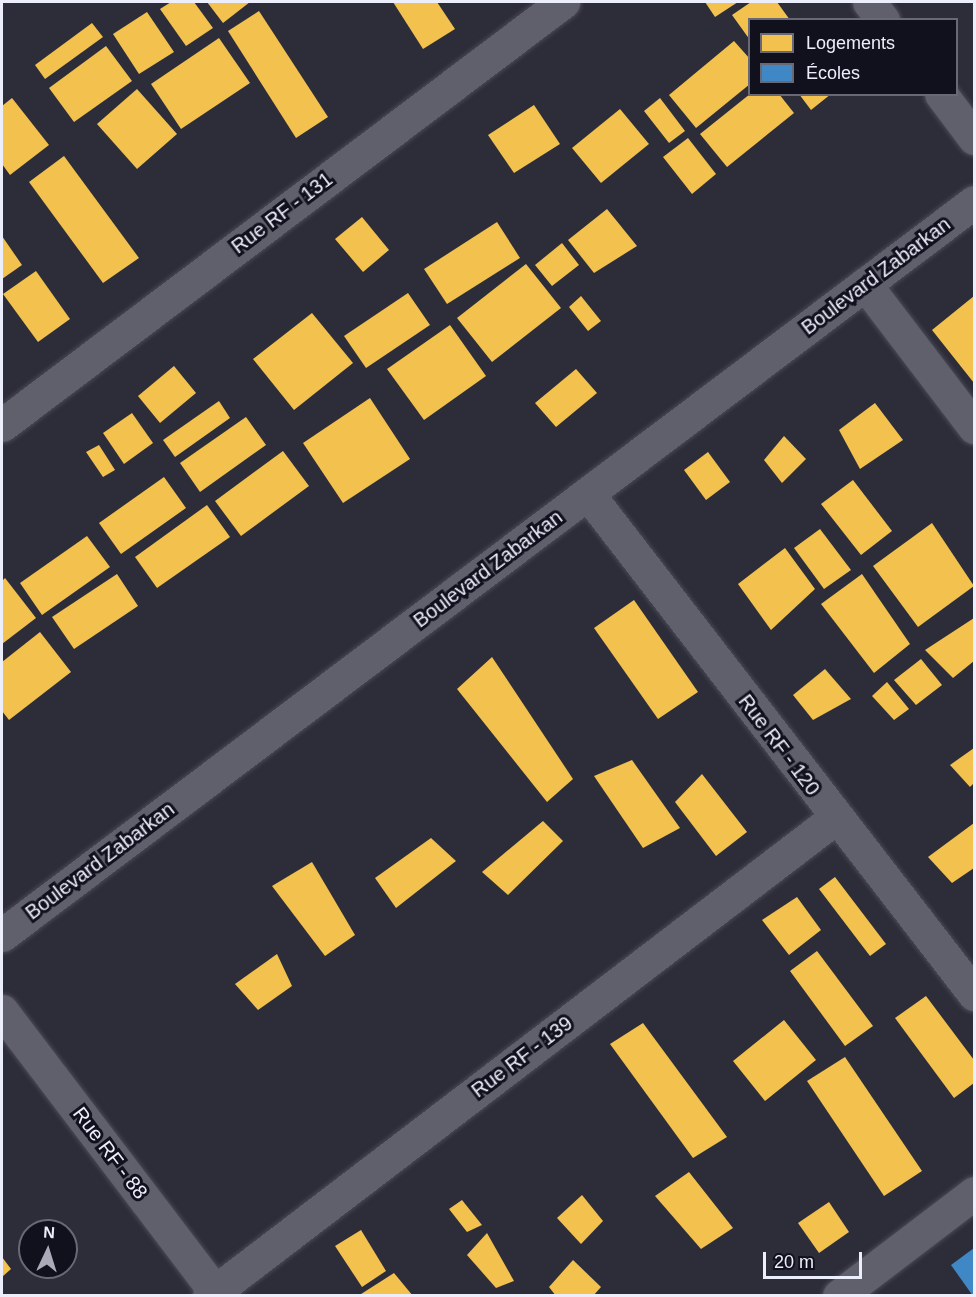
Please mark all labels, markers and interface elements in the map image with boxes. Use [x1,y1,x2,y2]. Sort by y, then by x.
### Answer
legend [748,18,958,96]
text: Logements [806,33,895,53]
text: Écoles [806,63,860,83]
street label: Rue RF - 131 [227,167,337,259]
street label: Boulevard Zabarkan [797,212,955,340]
street label: Boulevard Zabarkan [409,505,567,633]
street label: Rue RF - 120 [733,690,825,800]
street label: Boulevard Zabarkan [21,797,179,925]
street label: Rue RF - 139 [467,1011,577,1103]
street label: Rue RF - 88 [68,1102,152,1204]
north arrow [18,1219,78,1279]
text: N [43,1224,56,1241]
scale bar [766,1240,865,1278]
text: 20 m [774,1252,814,1272]

